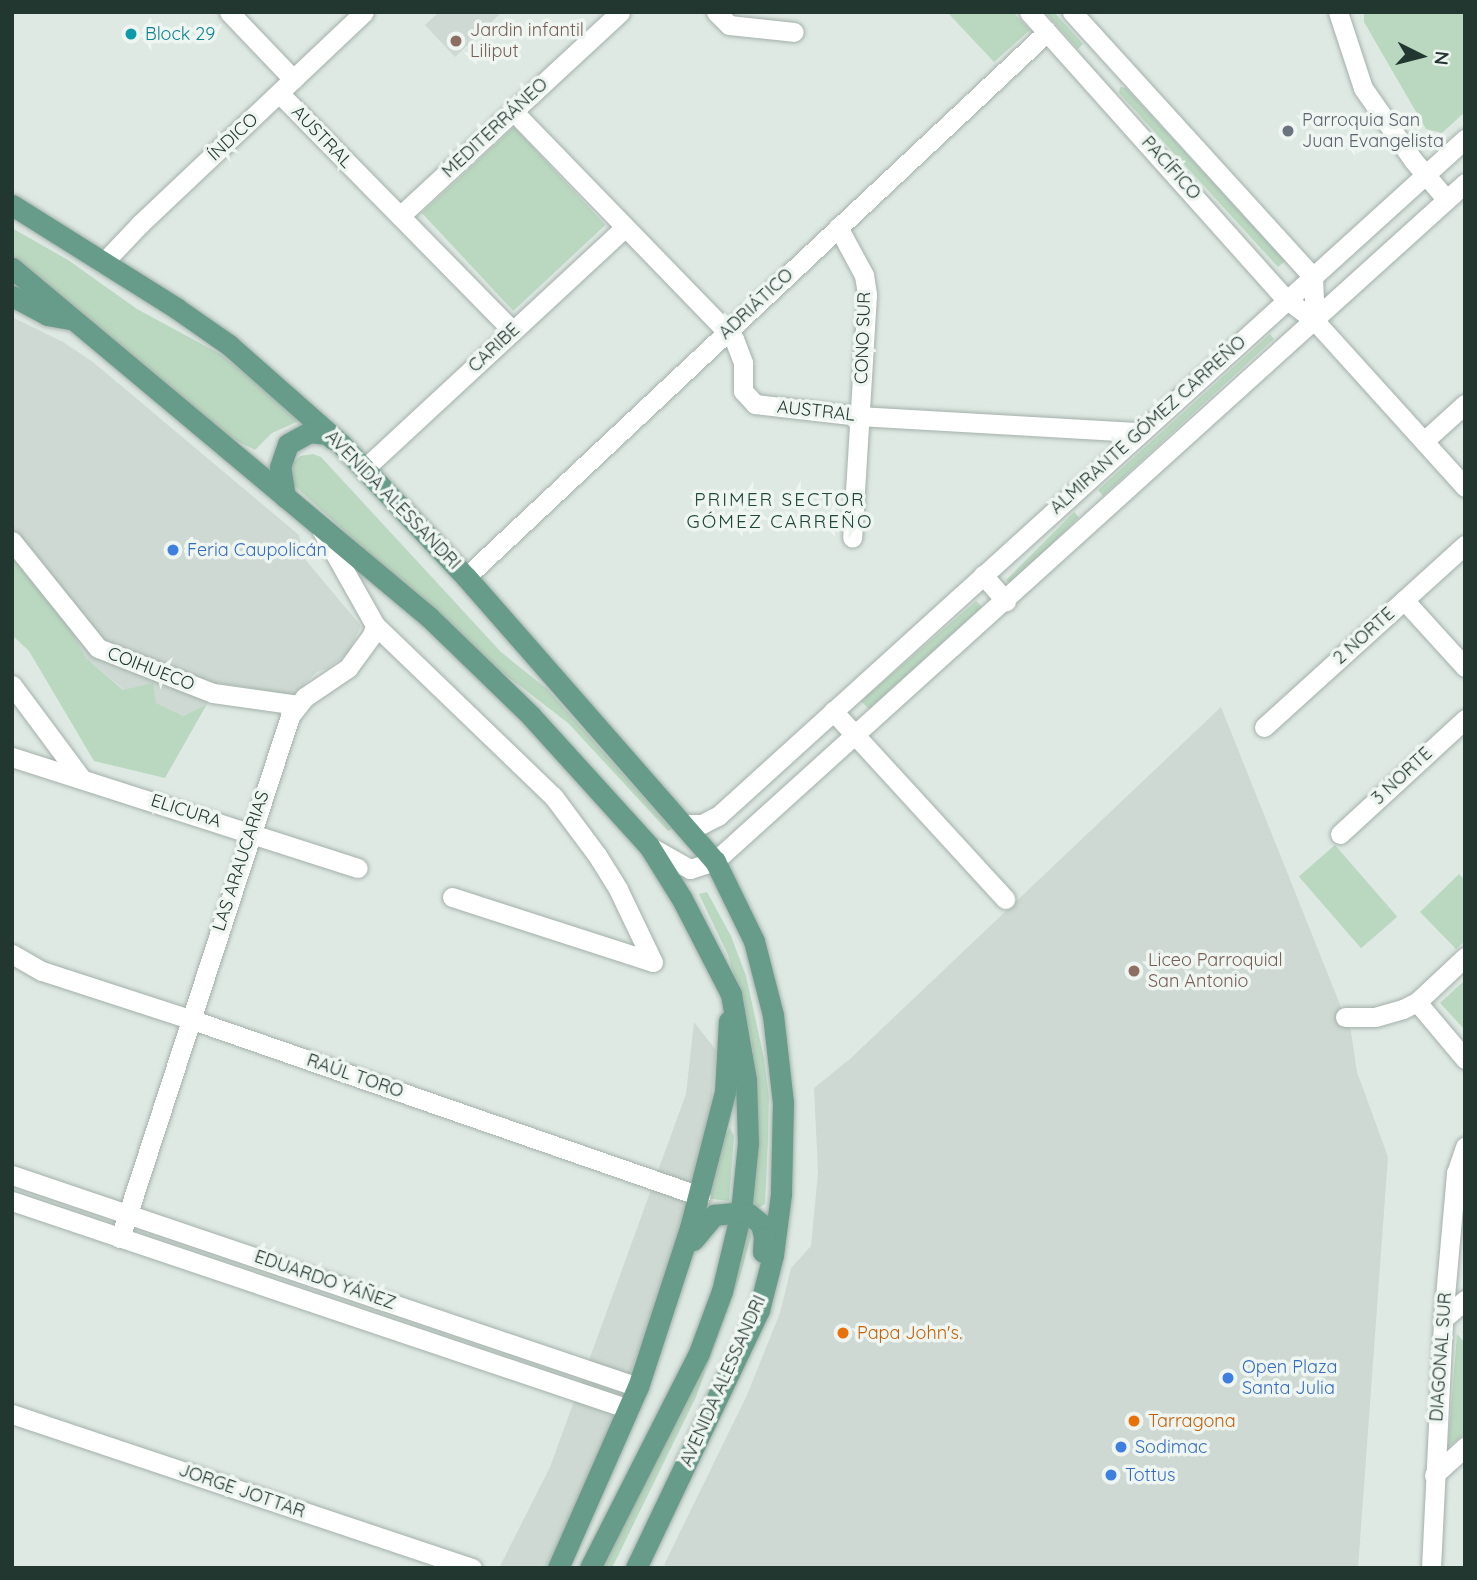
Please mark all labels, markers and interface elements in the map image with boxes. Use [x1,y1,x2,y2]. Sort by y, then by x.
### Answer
place label: Jardin infantil Liliput [470,20,584,62]
north arrow [1386,21,1456,91]
place label: Block 29 [145,23,215,45]
marker: Block 29 [123,26,139,42]
marker: Jardin infantil Liliput [448,33,464,49]
text: N [1429,50,1455,66]
street label: MEDITERRÁNEO [438,74,552,182]
street label: AUSTRAL [287,101,357,173]
street label: ÍNDICO [203,108,263,166]
place label: Parroquia San Juan Evangelista [1302,110,1444,152]
marker: Parroquia San Juan Evangelista [1280,123,1296,139]
street label: PACÍFICO [1137,132,1205,204]
street label: ADRIÁTICO [714,264,798,344]
street label: CONO SUR [851,291,875,385]
street label: CARIBE [464,319,524,377]
street label: ALMIRANTE GÓMEZ CARREÑO [1046,331,1250,519]
street label: AUSTRAL [776,396,856,426]
street label: AVENIDA ALESSANDRI [321,426,465,574]
district label: PRIMER SECTOR GÓMEZ CARREÑO [688,489,872,533]
place label: Feria Caupolicán [187,539,327,561]
marker: Feria Caupolicán [165,542,181,558]
street label: 2 NORTE [1329,603,1399,669]
street label: COIHUECO [104,643,198,695]
street label: 3 NORTE [1368,743,1436,809]
street label: LAS ARAUCARIAS [208,788,274,934]
street label: ELICURA [148,790,224,832]
place label: Liceo Parroquial San Antonio [1148,950,1283,992]
marker: Liceo Parroquial San Antonio [1126,963,1142,979]
street label: RAÚL TORO [304,1049,406,1103]
street label: EDUARDO YÁÑEZ [252,1246,398,1314]
street label: AVENIDA ALESSANDRI [675,1292,771,1470]
street label: DIAGONAL SUR [1426,1292,1456,1422]
place label: Papa John's. [857,1322,962,1344]
marker: Papa John's. [835,1325,851,1341]
place label: Open Plaza Santa Julia [1242,1357,1337,1400]
marker: Open Plaza Santa Julia [1220,1370,1236,1386]
place label: Tarragona [1148,1410,1236,1432]
marker: Tarragona [1126,1413,1142,1429]
place label: Sodimac [1135,1436,1207,1458]
marker: Sodimac [1113,1439,1129,1455]
street label: JORGE JOTTAR [176,1459,308,1523]
place label: Tottus [1125,1464,1175,1486]
marker: Tottus [1103,1467,1119,1483]

